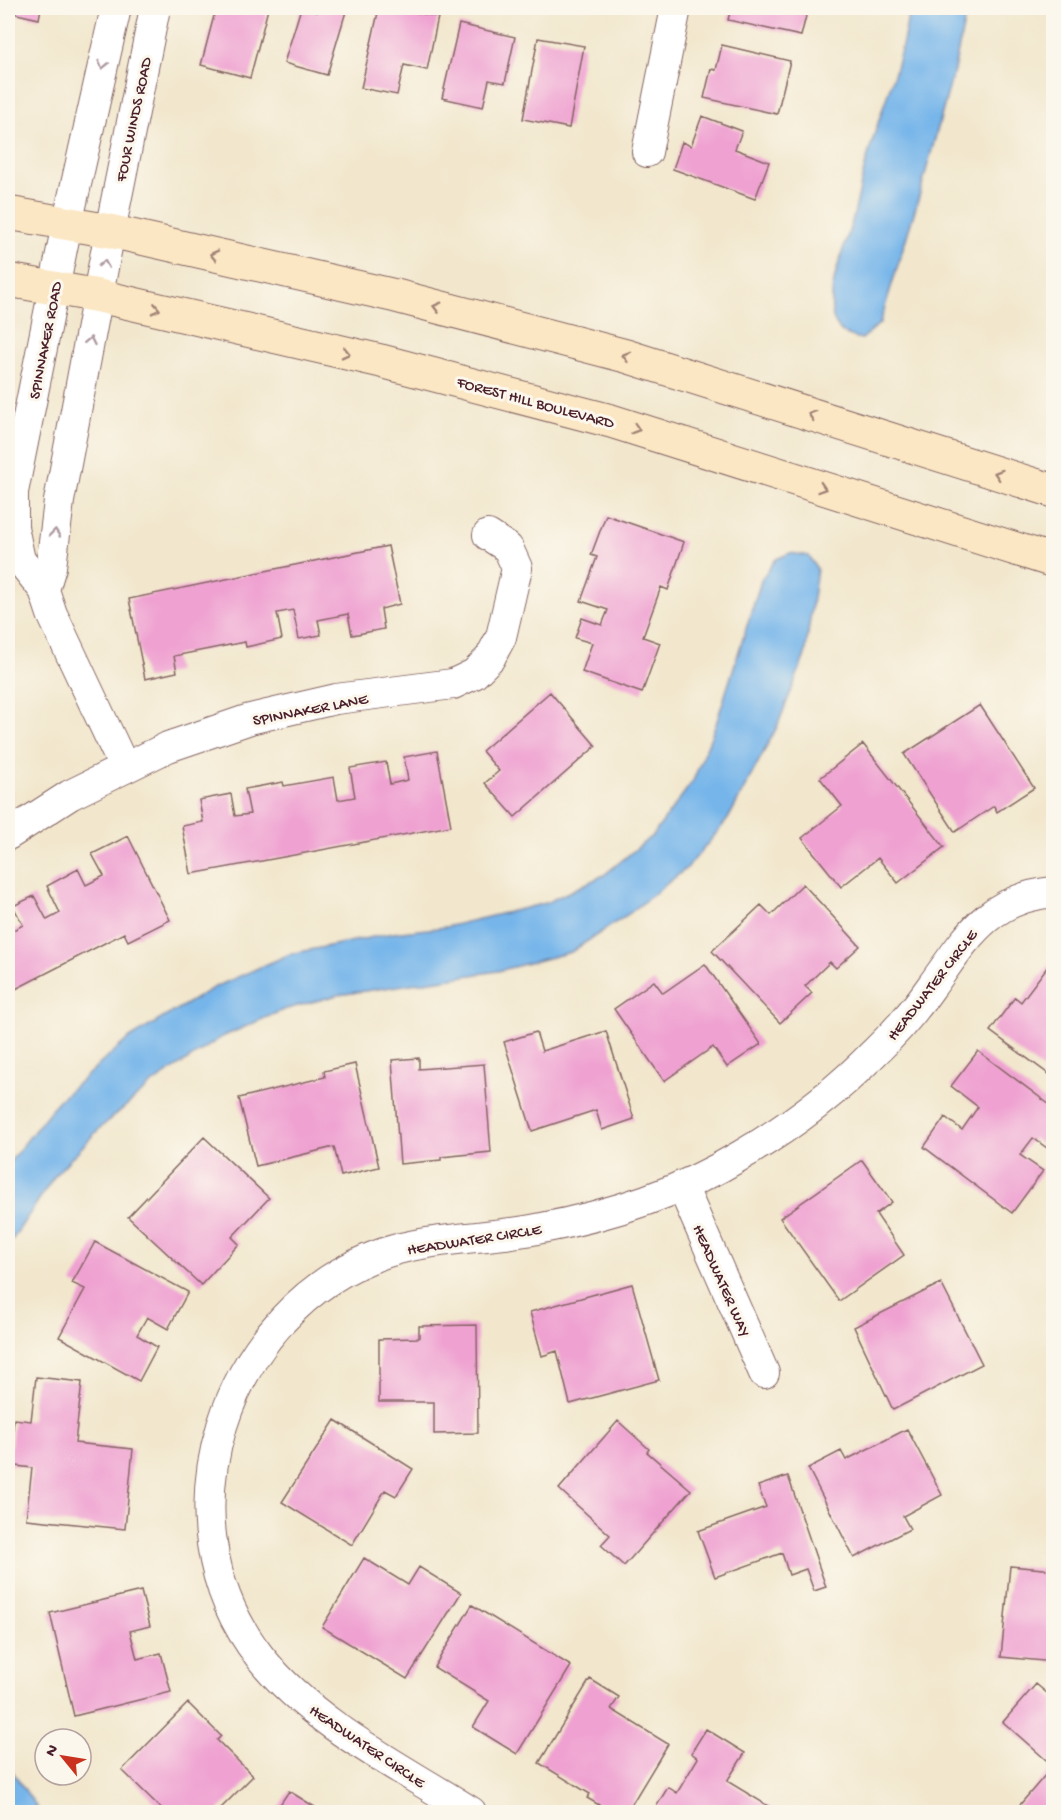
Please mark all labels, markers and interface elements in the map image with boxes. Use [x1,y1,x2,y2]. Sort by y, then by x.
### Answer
street label: FOUR WINDS ROAD [113,55,158,185]
one-way arrow [97,59,110,69]
one-way arrow [210,249,220,262]
one-way arrow [98,259,110,268]
street label: SPINNAKER ROAD [27,280,68,401]
one-way arrow [432,301,442,314]
one-way arrow [151,302,161,315]
one-way arrow [83,337,96,347]
one-way arrow [341,345,351,358]
one-way arrow [621,351,632,363]
street label: FOREST HILL BOULEVARD [453,374,616,435]
one-way arrow [807,410,818,422]
one-way arrow [630,422,641,434]
one-way arrow [993,468,1004,481]
one-way arrow [816,481,827,493]
one-way arrow [48,529,61,538]
street label: SPINNAKER LANE [251,691,371,732]
street label: HEADWATER CIRCLE [884,926,984,1045]
street label: HEADWATER CIRCLE [406,1221,544,1261]
street label: HEADWATER WAY [687,1222,753,1340]
street label: HEADWATER CIRCLE [304,1702,428,1794]
north arrow [33,1727,93,1787]
text: N [42,1742,64,1761]

